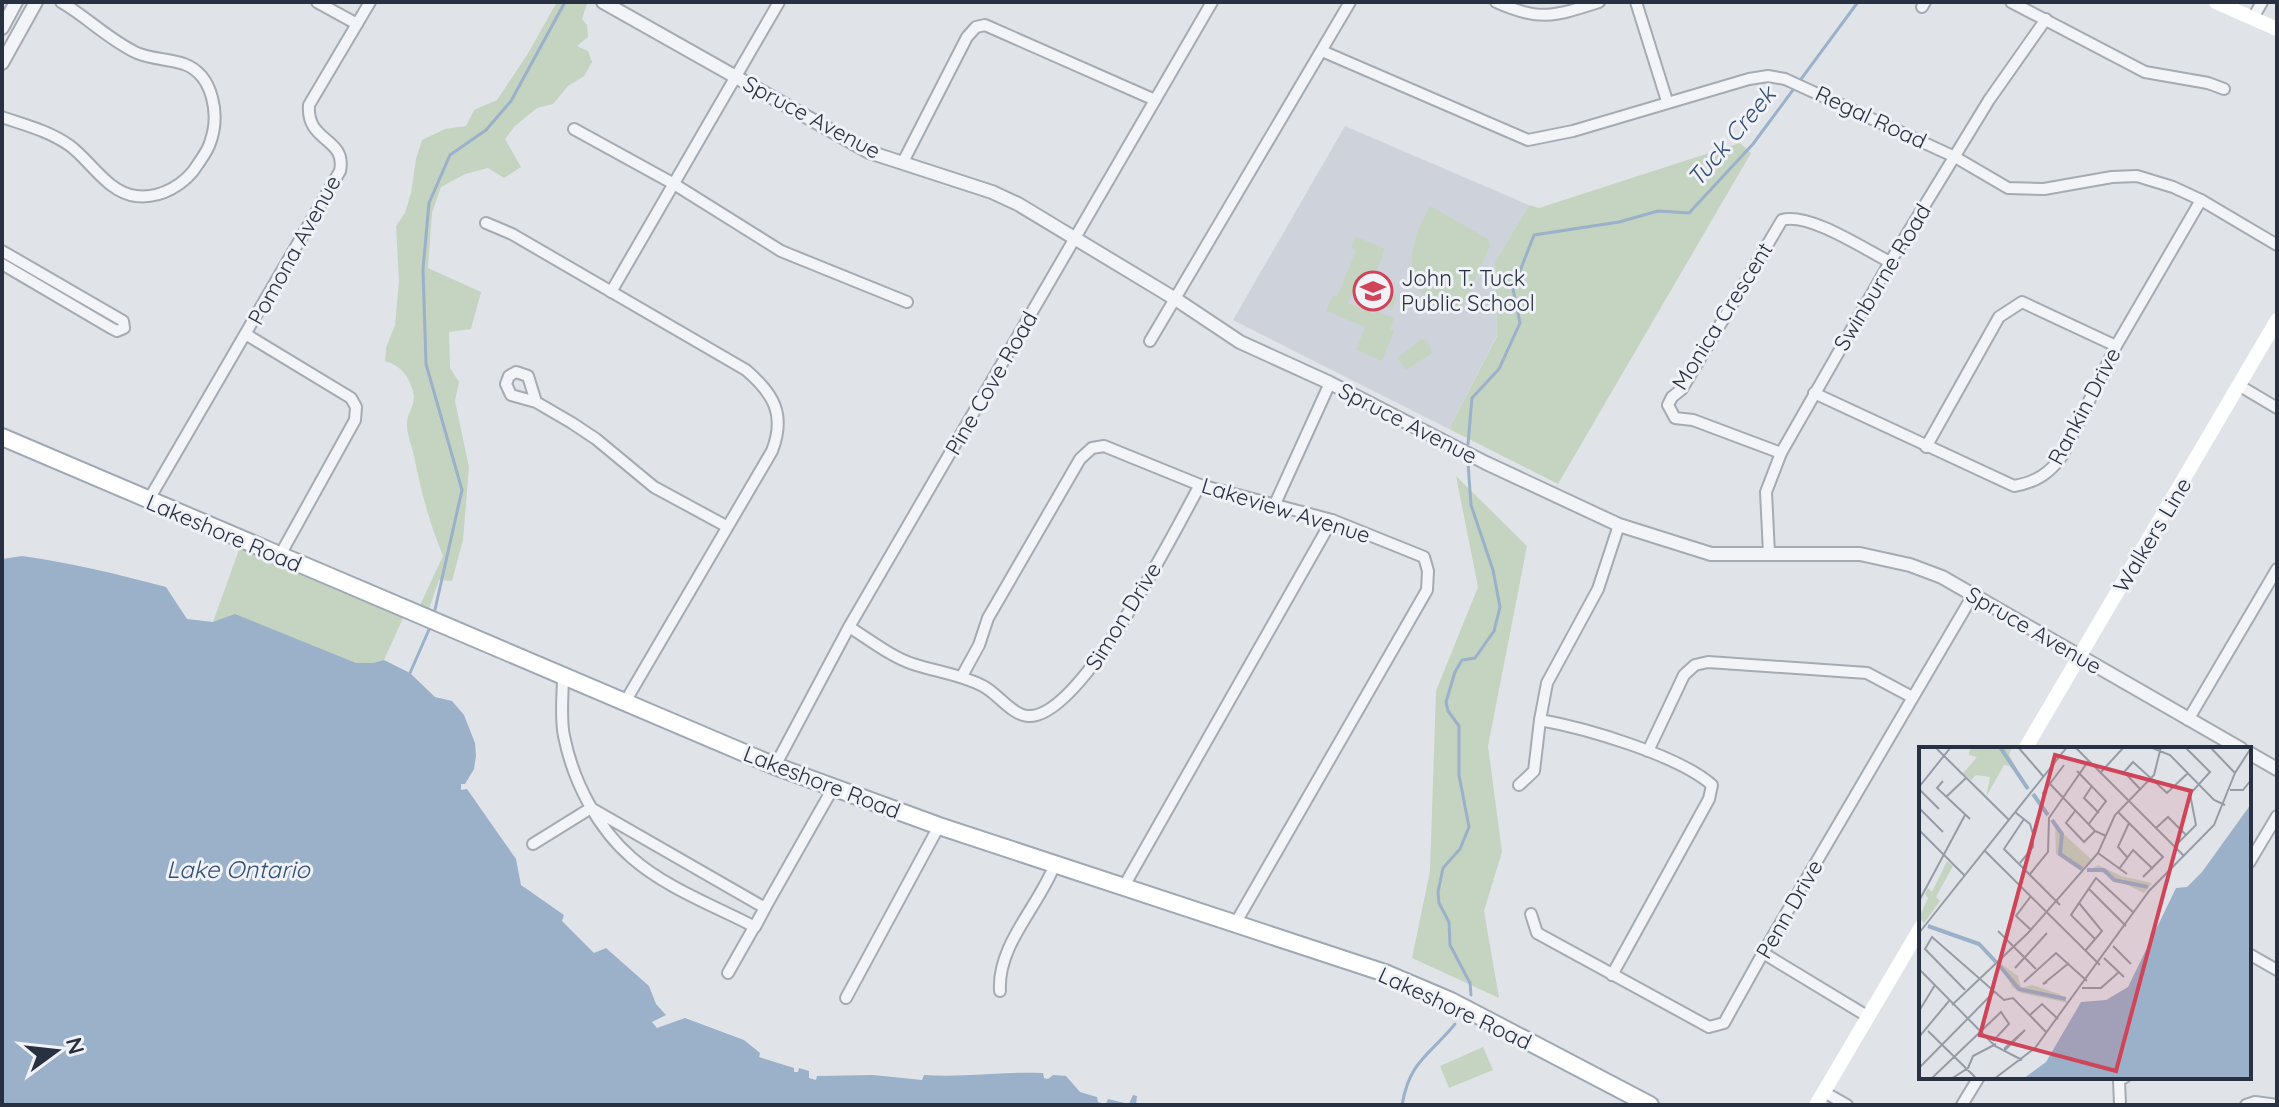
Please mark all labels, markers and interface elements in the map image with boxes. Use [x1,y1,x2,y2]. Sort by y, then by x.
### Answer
street label: Spruce Avenue [738,69,886,165]
water label: Tuck Creek [1680,78,1783,192]
street label: Regal Road [1811,79,1931,155]
street label: Pomona Avenue [241,170,347,330]
street label: Swinburne Road [1827,198,1937,356]
street label: Monica Crescent [1665,237,1779,395]
place label: John T. Tuck Public School [1401,264,1535,317]
school or university icon: John T. Tuck Public School [1352,270,1394,312]
street label: Pine Cove Road [939,306,1043,460]
street label: Rankin Drive [2041,342,2127,470]
street label: Spruce Avenue [1334,376,1482,470]
street label: Lakeview Avenue [1198,471,1374,549]
street label: Walkers Line [2107,472,2197,598]
street label: Lakeshore Road [142,488,306,578]
street label: Simon Drive [1079,557,1167,675]
street label: Spruce Avenue [1961,580,2107,680]
street label: Lakeshore Road [740,739,904,825]
inset map [1919,747,2251,1079]
water label: Lake Ontario [166,854,311,884]
street label: Penn Drive [1749,854,1829,964]
street label: Lakeshore Road [1374,960,1536,1056]
north arrow [16,1011,96,1091]
text: N [60,1034,91,1057]

